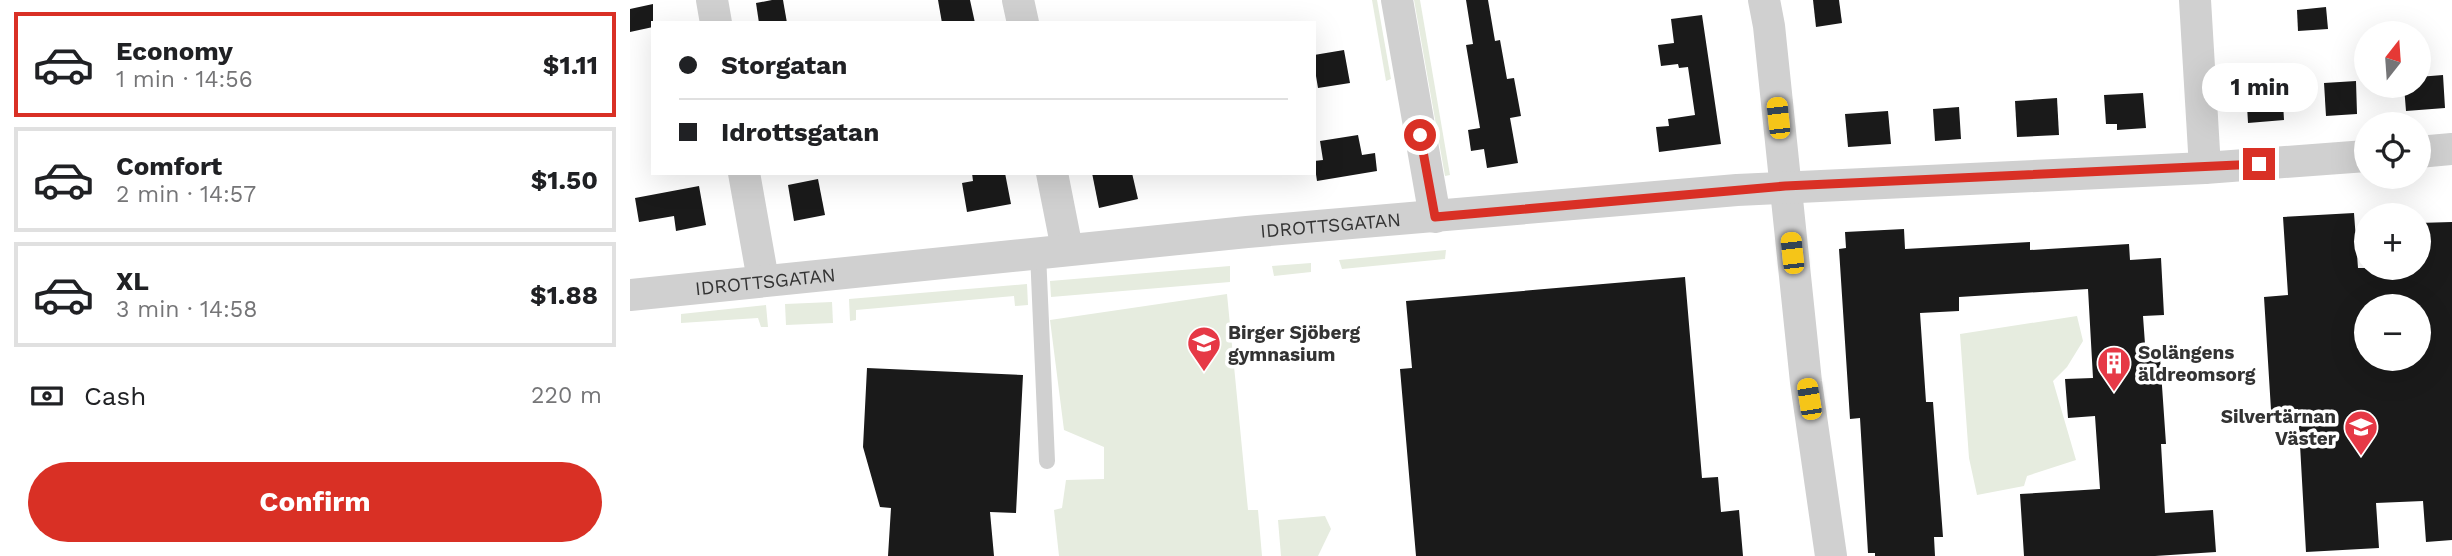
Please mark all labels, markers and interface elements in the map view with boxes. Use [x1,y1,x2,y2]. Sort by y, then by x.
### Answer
north arrow [2354,21,2431,98]
map controls [2354,21,2431,371]
icon: car [32,33,95,96]
text: Economy [116,36,233,66]
text: $1.11 [543,50,598,80]
text: Storgatan [721,50,847,80]
callout: 1 min [2201,62,2317,111]
text: 1 min · 14:56 [116,66,253,93]
text: 1 min [2230,74,2290,101]
car [1766,96,1791,140]
button: locate [2354,112,2431,189]
text: Idrottsgatan [721,117,879,147]
route start [1404,119,1436,151]
icon: car [32,148,95,211]
route end [2243,148,2275,180]
text: Comfort [116,151,222,181]
text: $1.50 [531,165,598,195]
text: 2 min · 14:57 [116,181,256,208]
button: + [2354,203,2431,280]
street label: IDROTTSGATAN [1259,207,1402,242]
car [1780,231,1805,275]
icon: car [32,263,95,326]
street label: IDROTTSGATAN [694,263,837,300]
text: XL [116,266,149,296]
text: $1.88 [530,280,598,310]
button: − [2354,294,2431,371]
text: 3 min · 14:58 [116,296,257,323]
place label: Birger Sjöberg gymnasium [1228,321,1360,366]
school or university icon: Birger Sjöberg gymnasium [1185,324,1223,373]
place label: Solängens äldreomsorg [2138,341,2256,386]
building icon: Solängens äldreomsorg [2095,344,2133,393]
icon: cash [28,377,66,415]
car [1796,377,1823,421]
text: Cash [84,381,146,411]
text: 220 m [531,382,602,409]
place label: Silvertärnan Väster [2221,405,2337,450]
school or university icon: Silvertärnan Väster [2342,408,2380,457]
button: Confirm [28,462,602,542]

